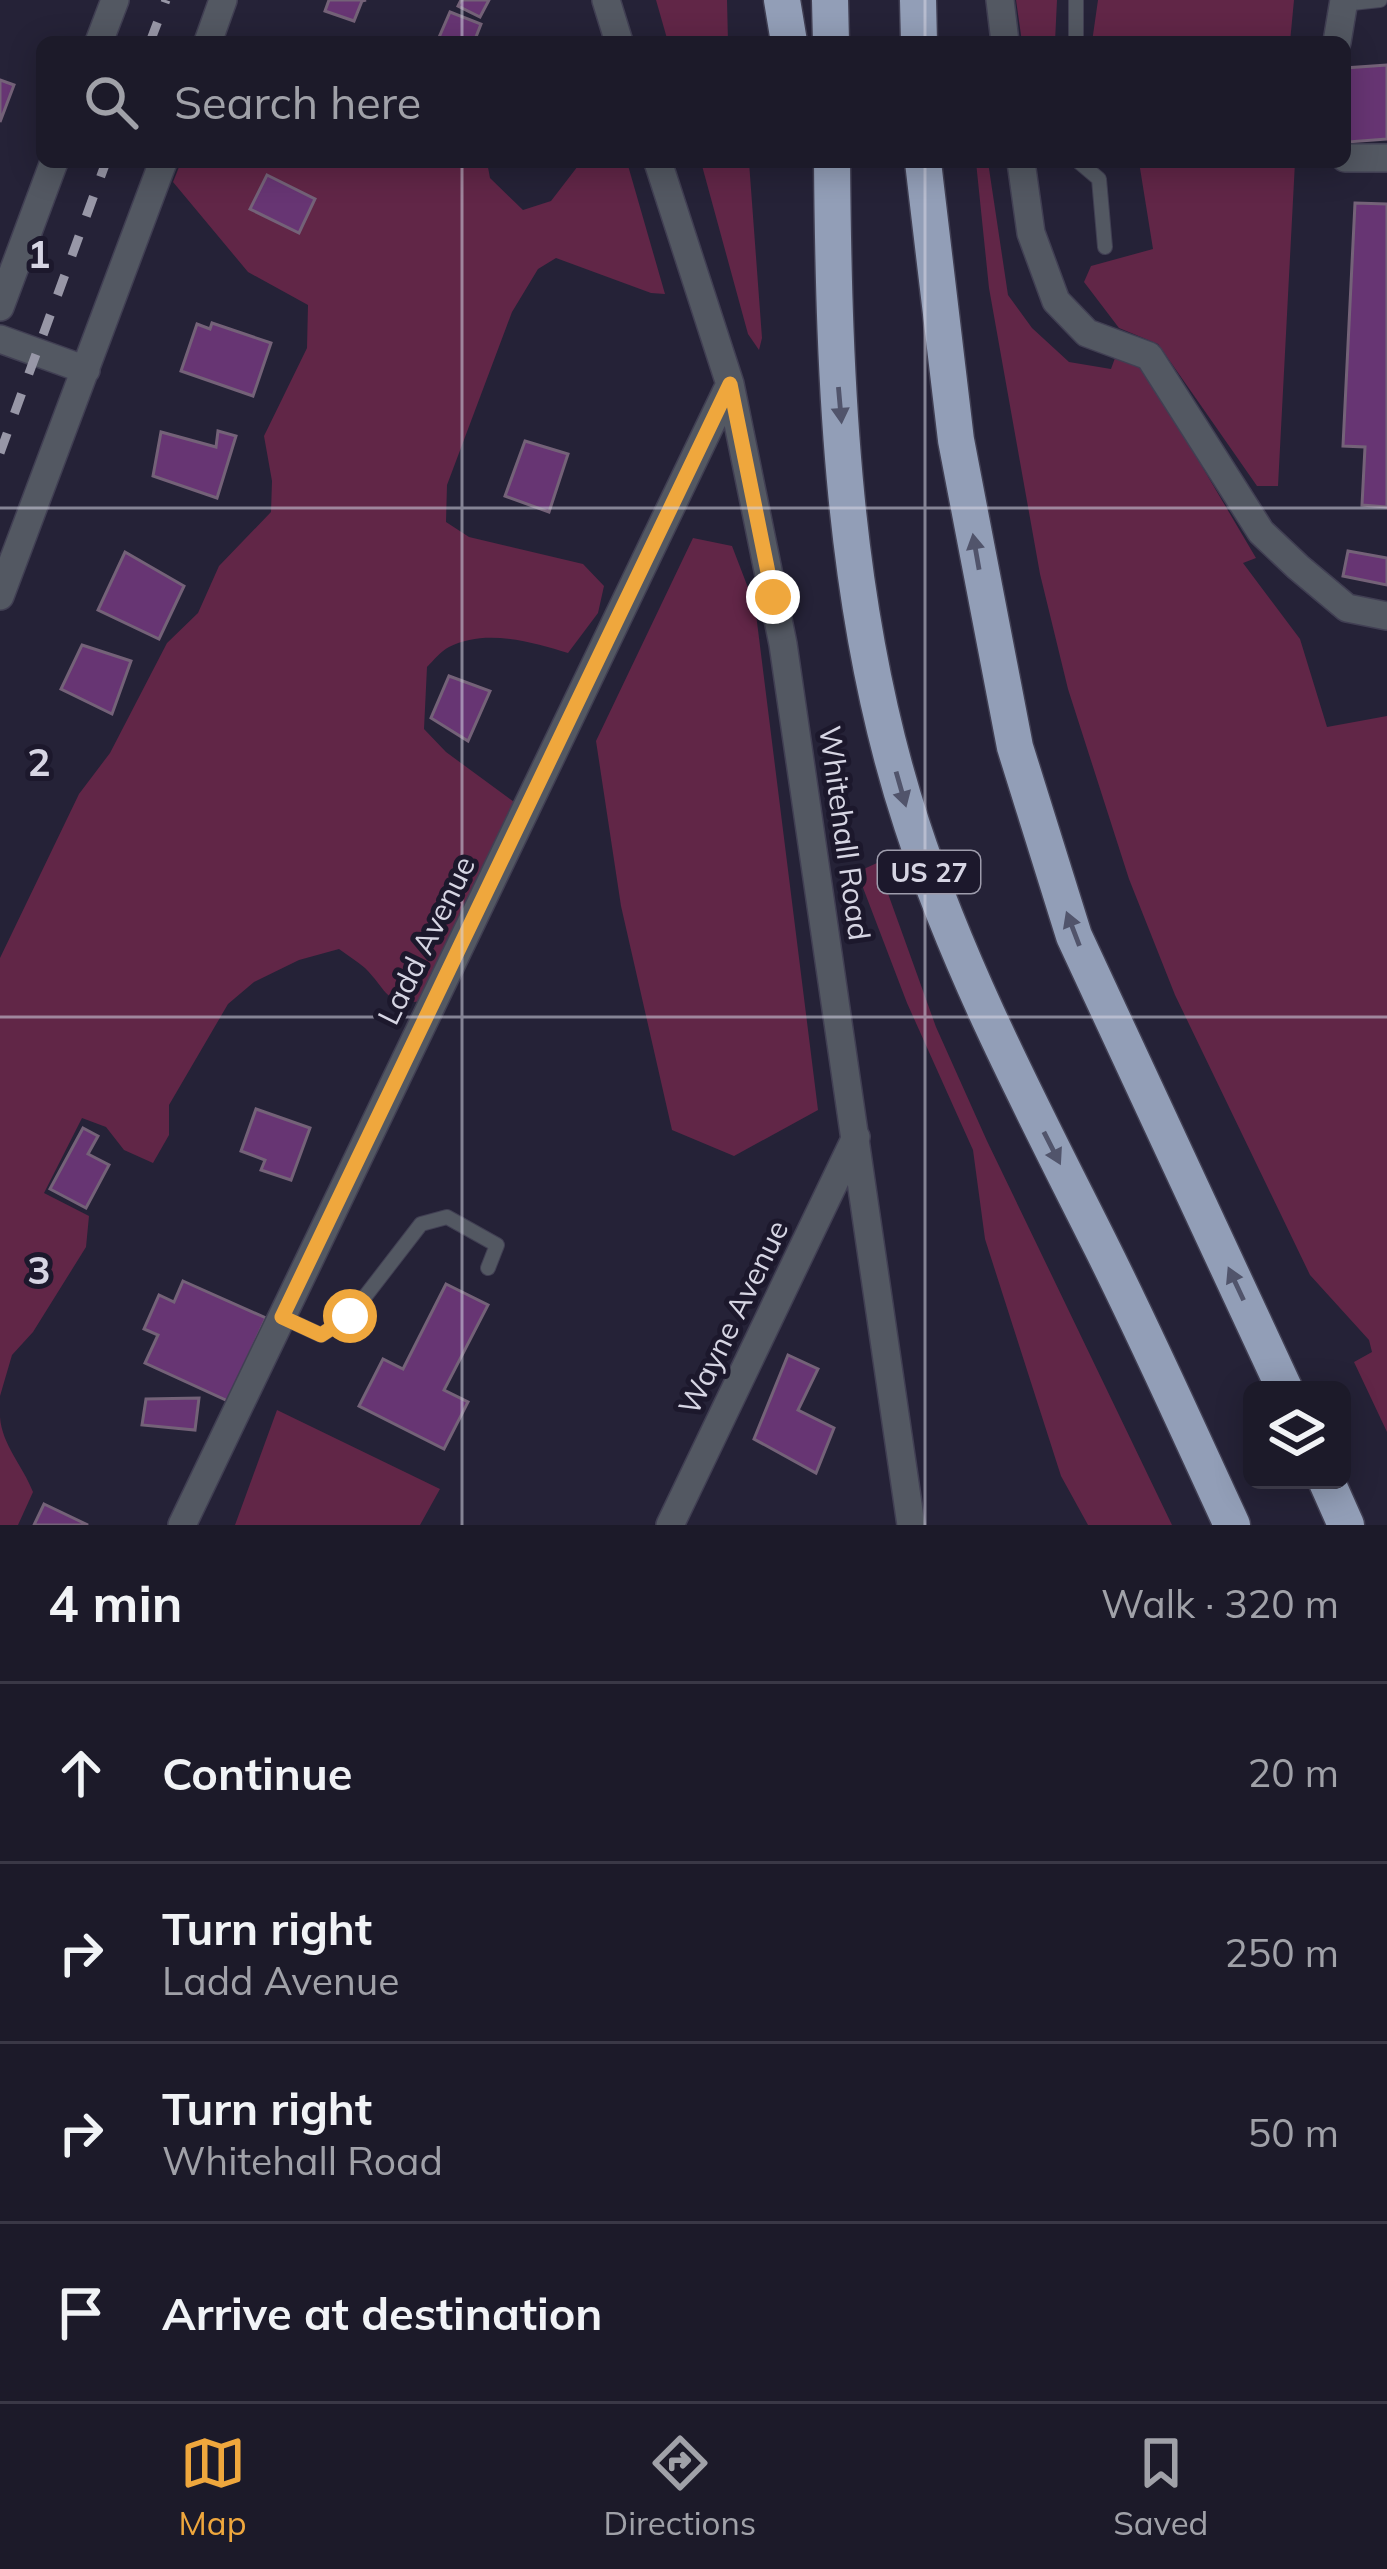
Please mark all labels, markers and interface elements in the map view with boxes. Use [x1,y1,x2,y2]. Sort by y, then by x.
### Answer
search box [36,36,1351,168]
icon: search [78,69,144,135]
text: Search here [174,74,421,130]
text: 1 [27,229,51,278]
one-way arrow [831,387,850,424]
one-way arrow [966,533,985,571]
route end [746,570,800,624]
street label: Whitehall Road [811,723,879,943]
text: 2 [27,737,51,786]
one-way arrow [893,771,911,808]
street label: Ladd Avenue [369,850,483,1030]
road number: US 27 [878,851,980,893]
one-way arrow [1063,911,1081,947]
one-way arrow [1042,1130,1062,1165]
street label: Wayne Avenue [670,1214,796,1420]
text: 3 [27,1245,51,1294]
one-way arrow [1226,1266,1246,1301]
route start [323,1289,377,1343]
map controls [1243,1381,1351,1489]
button: layers [1243,1381,1351,1489]
text: 4 min [48,1571,183,1635]
text: Walk · 320 m [1101,1579,1339,1628]
icon: ahead [48,1740,114,1806]
text: Continue [162,1745,352,1801]
text: 20 m [1248,1748,1339,1797]
text: Turn right [162,1900,372,1956]
icon: right [48,1920,114,1986]
text: 250 m [1224,1928,1339,1977]
text: Ladd Avenue [162,1956,399,2005]
text: Turn right [162,2080,372,2136]
icon: right [48,2100,114,2166]
text: 50 m [1248,2108,1339,2157]
text: Whitehall Road [162,2136,443,2185]
icon: arrive [48,2280,114,2346]
text: Arrive at destination [162,2285,602,2341]
tab: Map [179,2430,246,2543]
tab: Directions [604,2430,756,2543]
tab: Saved [1113,2430,1208,2543]

